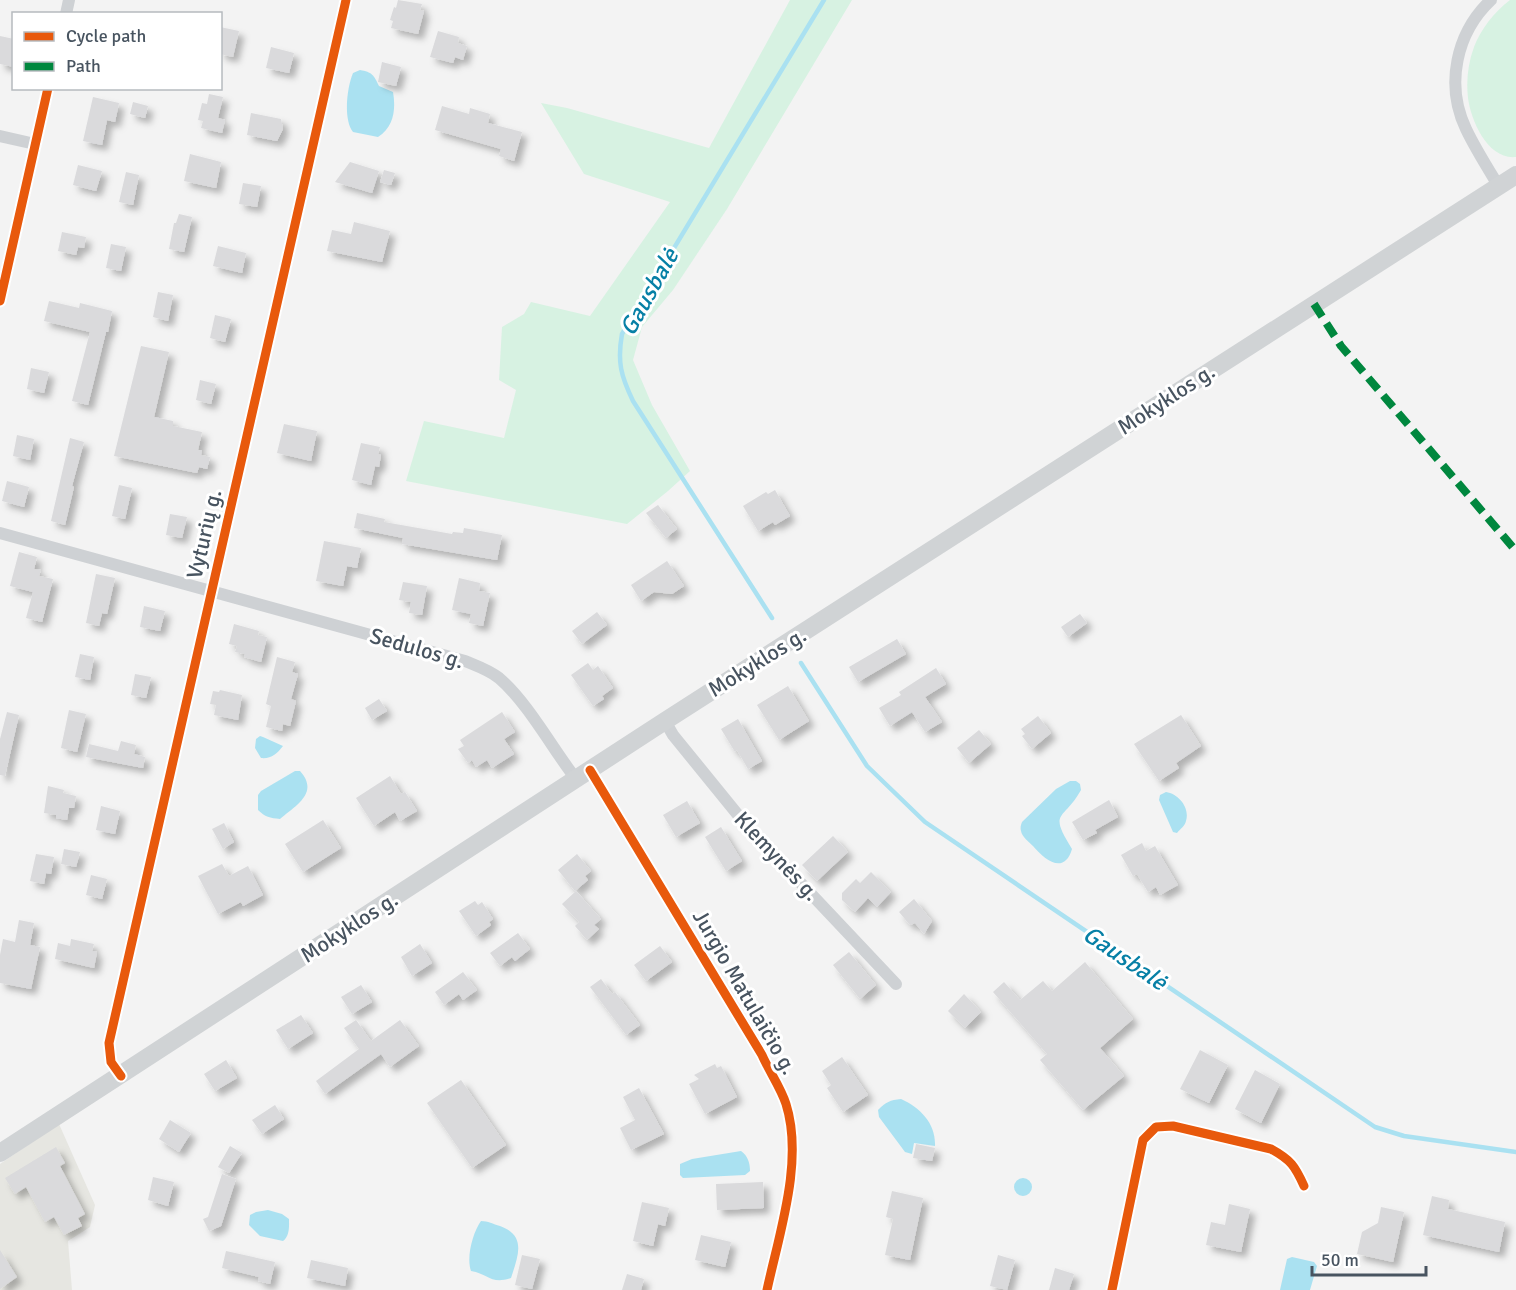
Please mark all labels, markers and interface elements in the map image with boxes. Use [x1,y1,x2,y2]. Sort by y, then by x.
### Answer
legend [12,12,222,90]
text: Cycle path [66,25,146,47]
text: Path [66,55,101,77]
water label: Gausbalė [613,242,686,341]
street label: Mokyklos g. [1112,358,1220,440]
street label: Vyturių g. [181,487,227,581]
street label: Mokyklos g. [703,621,811,703]
street label: Sedulos g. [367,622,467,674]
street label: Klemynės g. [729,806,825,906]
street label: Mokyklos g. [295,886,403,968]
street label: Jurgio Matulaičio g. [687,905,803,1079]
water label: Gausbalė [1077,919,1174,998]
scale bar [1312,1239,1426,1277]
text: 50 m [1321,1249,1359,1271]

